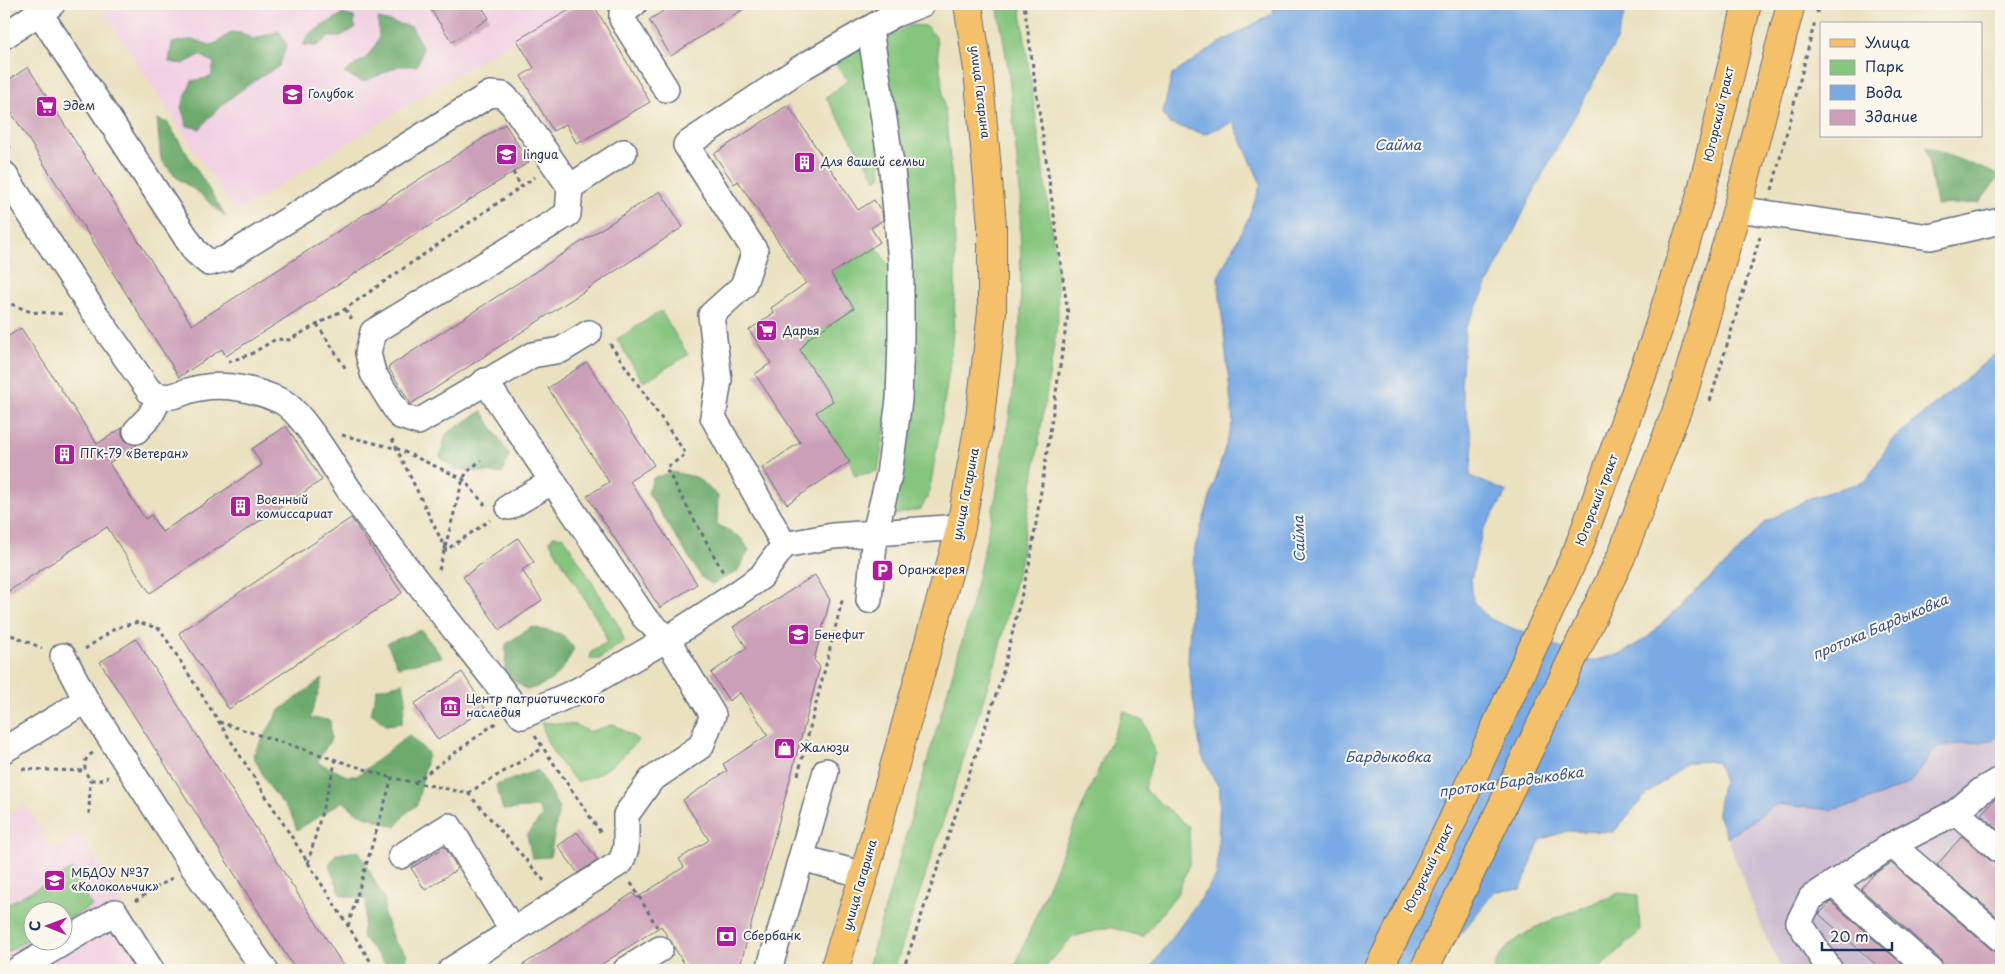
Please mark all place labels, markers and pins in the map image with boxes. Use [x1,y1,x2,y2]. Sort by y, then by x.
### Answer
school or university icon: Голубок [280,82,304,106]
place label: Голубок [308,84,354,102]
supermarket icon: Эдем [35,94,59,118]
place label: Эдем [63,96,95,114]
school or university icon: lingua [495,143,519,167]
place label: lingua [523,145,559,163]
building icon: Для вашей семьи [793,150,817,174]
place label: Для вашей семьи [820,152,925,170]
supermarket icon: Дарья [755,319,779,343]
place label: Дарья [782,321,820,339]
building icon: ПГК-79 «Ветеран» [52,442,76,466]
place label: ПГК-79 «Ветеран» [80,444,189,462]
place label: Военный комиссариат [256,490,333,522]
building icon: Военный комиссариат [228,495,252,519]
parking icon: Оранжерея [870,558,894,582]
place label: Оранжерея [898,560,965,578]
school or university icon: Бенефит [786,623,810,647]
place label: Бенефит [814,625,866,643]
place label: Центр патриотического наследия [466,689,605,721]
museum icon: Центр патриотического наследия [438,694,462,718]
shop icon: Жалюзи [772,736,796,760]
place label: Жалюзи [799,738,849,756]
place label: МБДОУ №37 «Колокольчик» [71,863,159,895]
school or university icon: МБДОУ №37 «Колокольчик» [43,868,67,892]
bank icon: Сбербанк [715,924,739,948]
place label: Сбербанк [743,926,802,944]

